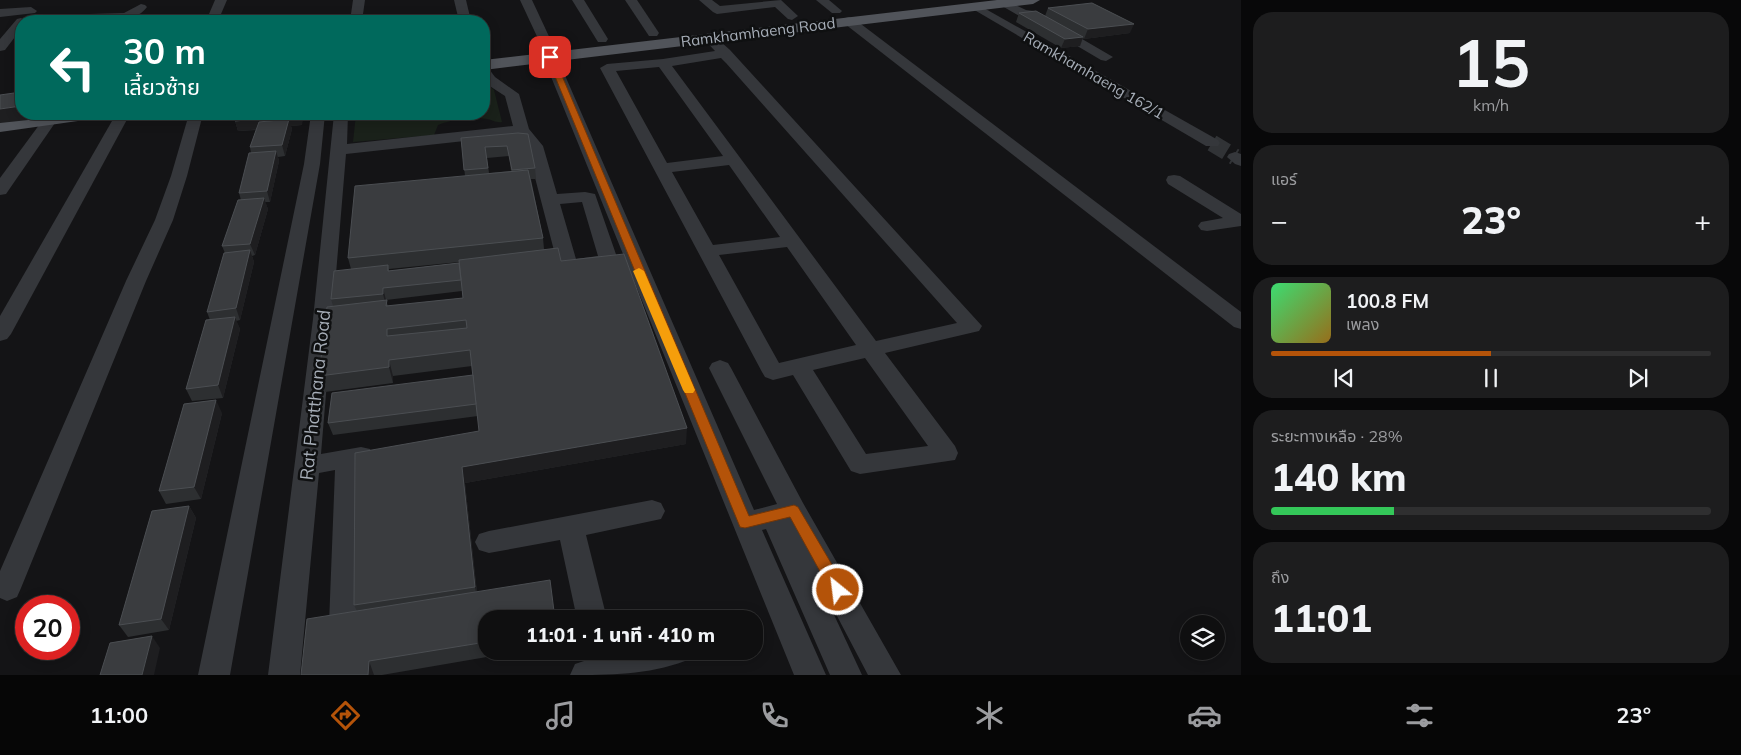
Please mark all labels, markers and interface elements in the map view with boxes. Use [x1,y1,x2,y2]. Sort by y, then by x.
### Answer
street label: Ramkhamhaeng Road [680,13,836,51]
text: 15 [1452,22,1530,103]
street label: Ramkhamhaeng 162/1 [1020,27,1168,123]
text: 30 m [123,29,206,73]
icon: left [40,35,105,100]
pin [529,36,571,78]
icon: arrive [536,43,564,71]
text: เลี้ยวซ้าย [123,73,200,101]
text: km/h [1473,95,1509,115]
text: แอร์ [1271,169,1297,189]
text: 23° [1461,196,1521,244]
text: − [1271,203,1288,238]
text: + [1694,203,1711,238]
text: 100.8 FM [1346,289,1429,313]
street label: Rat Phatthana Road [295,309,335,481]
text: เพลง [1346,314,1379,334]
icon: previous [1330,364,1358,392]
icon: pause [1477,364,1505,392]
icon: next [1624,364,1652,392]
text: ระยะทางเหลือ · 28% [1271,426,1403,446]
text: 140 km [1271,453,1407,501]
position arrow [811,563,863,615]
text: ถึง [1271,567,1289,587]
text: 11:01 [1271,594,1372,642]
speed limit sign: 20 [15,595,80,660]
map controls [1180,615,1225,660]
button: layers [1180,615,1225,660]
text: 11:01 · 1 นาที · 410 m [526,623,715,647]
icon: directions [328,698,363,733]
icon: music [543,698,578,733]
icon: phone [757,698,792,733]
icon: climate [972,698,1007,733]
icon: car [1187,698,1222,733]
icon: filters [1402,698,1437,733]
text: 11:00 [90,701,148,729]
text: 23° [1616,701,1651,729]

